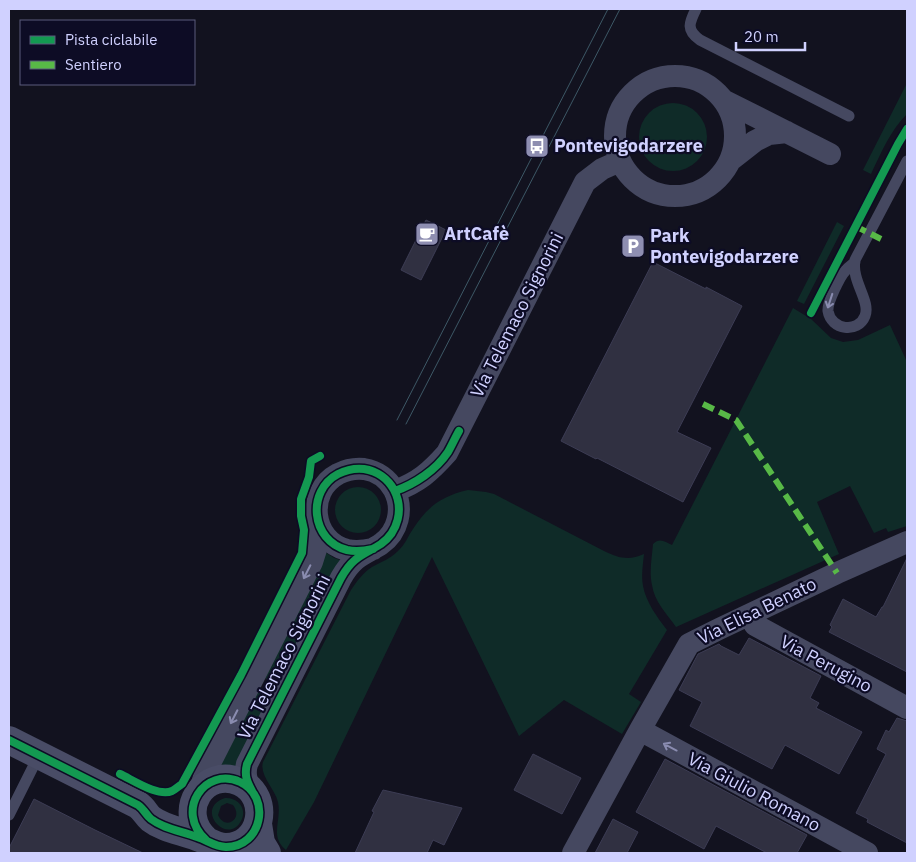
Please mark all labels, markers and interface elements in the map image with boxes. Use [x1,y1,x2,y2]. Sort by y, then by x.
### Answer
legend [20,20,195,85]
scale bar [736,20,805,52]
text: 20 m [744,27,779,46]
text: Pista ciclabile [65,30,158,49]
text: Sentiero [65,55,122,74]
bus stop icon: Pontevigodarzere [524,133,550,159]
place label: Pontevigodarzere [554,134,703,157]
cafe icon: ArtCafè [414,221,440,247]
place label: ArtCafè [444,222,509,245]
place label: Park Pontevigodarzere [650,224,799,268]
street label: Via Telemaco Signorini [465,228,568,401]
parking icon: Park Pontevigodarzere [620,233,646,259]
one-way arrow [825,293,835,309]
one-way arrow [302,564,311,579]
street label: Via Telemaco Signorini [232,570,335,743]
street label: Via Elisa Benato [693,572,820,649]
street label: Via Perugino [776,630,876,697]
one-way arrow [229,709,238,724]
one-way arrow [663,742,678,752]
street label: Via Giulio Romano [684,747,825,836]

